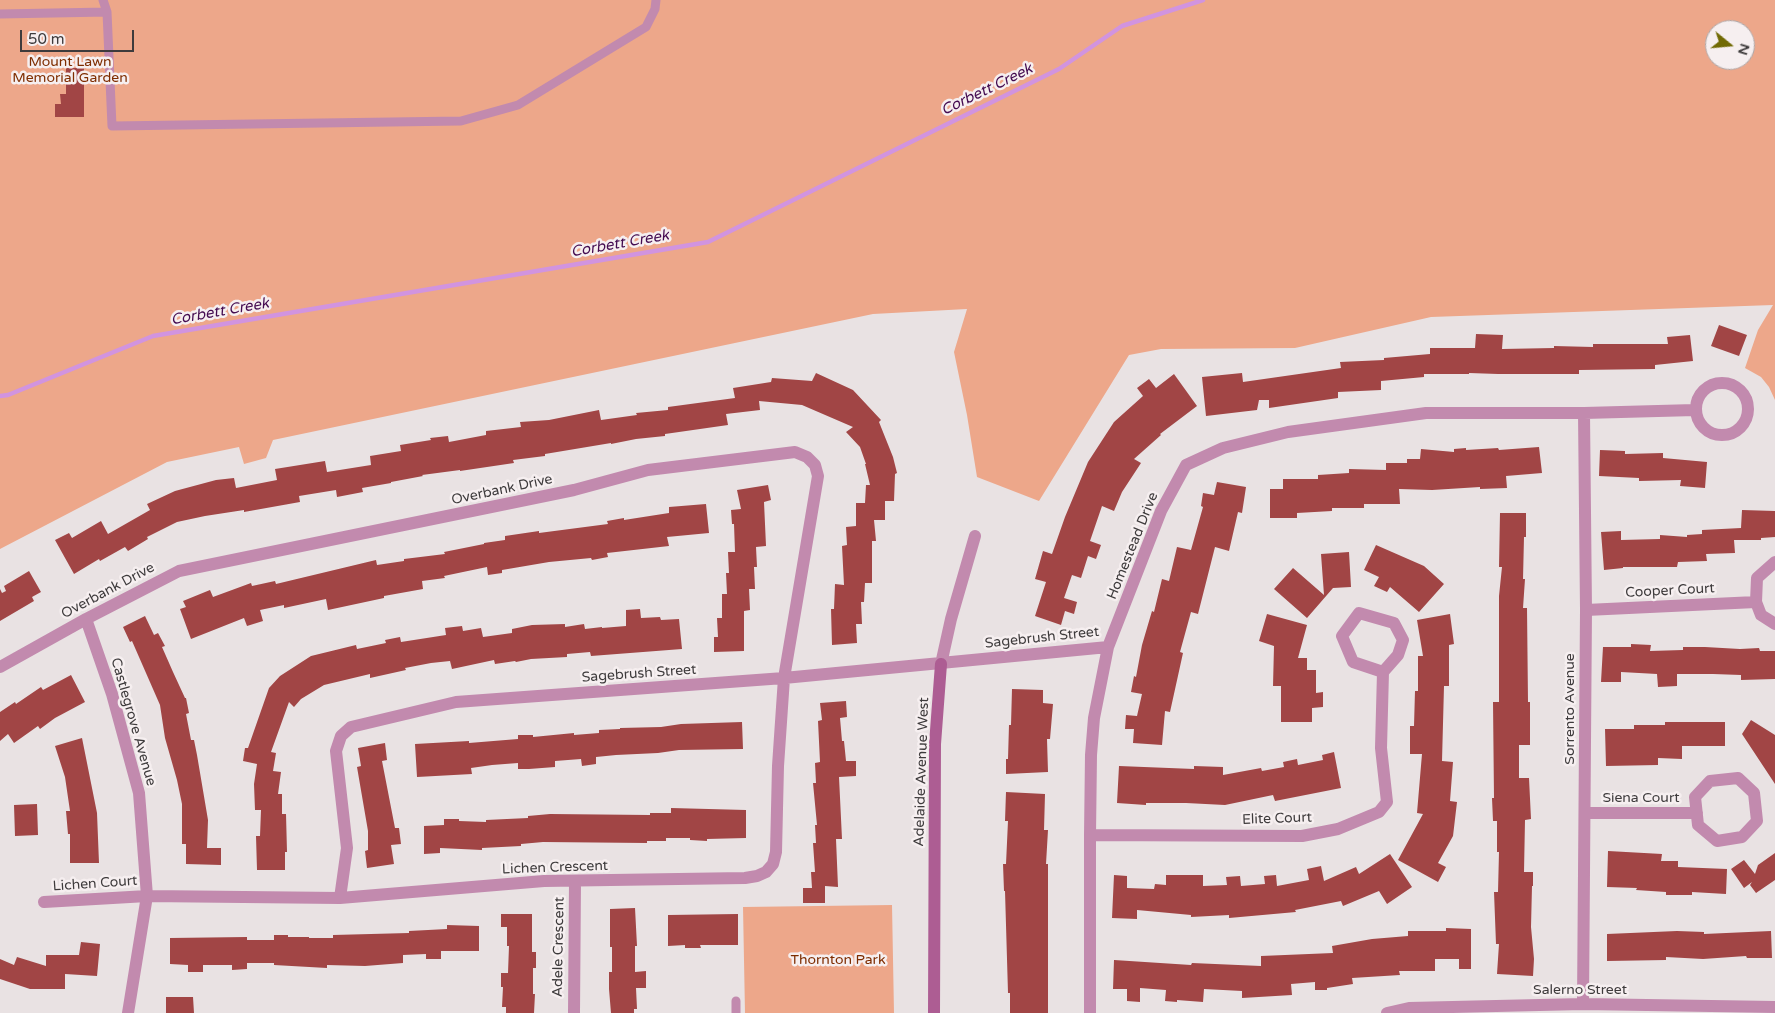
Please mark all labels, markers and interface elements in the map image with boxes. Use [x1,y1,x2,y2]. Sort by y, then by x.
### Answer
scale bar [22,20,136,52]
north arrow [1705,20,1755,70]
text: 50 m [28,30,65,48]
text: N [1734,41,1754,57]
park label: Mount Lawn Memorial Garden [12,54,128,86]
water label: Corbett Creek [938,60,1036,120]
water label: Corbett Creek [570,227,670,261]
water label: Corbett Creek [170,295,270,329]
street label: Overbank Drive [450,471,554,509]
street label: Homestead Drive [1104,490,1162,602]
street label: Overbank Drive [59,559,157,623]
street label: Cooper Court [1625,580,1715,602]
street label: Sagebrush Street [984,624,1100,652]
street label: Sorrento Avenue [1562,653,1578,765]
street label: Castlegrove Avenue [107,656,159,788]
street label: Sagebrush Street [581,662,697,686]
street label: Adelaide Avenue West [911,697,933,847]
street label: Siena Court [1602,790,1680,806]
street label: Elite Court [1242,809,1312,829]
street label: Lichen Crescent [502,858,608,878]
street label: Lichen Court [52,873,138,895]
street label: Adele Crescent [550,897,568,997]
park label: Thornton Park [790,952,886,968]
street label: Salerno Street [1533,982,1627,998]

